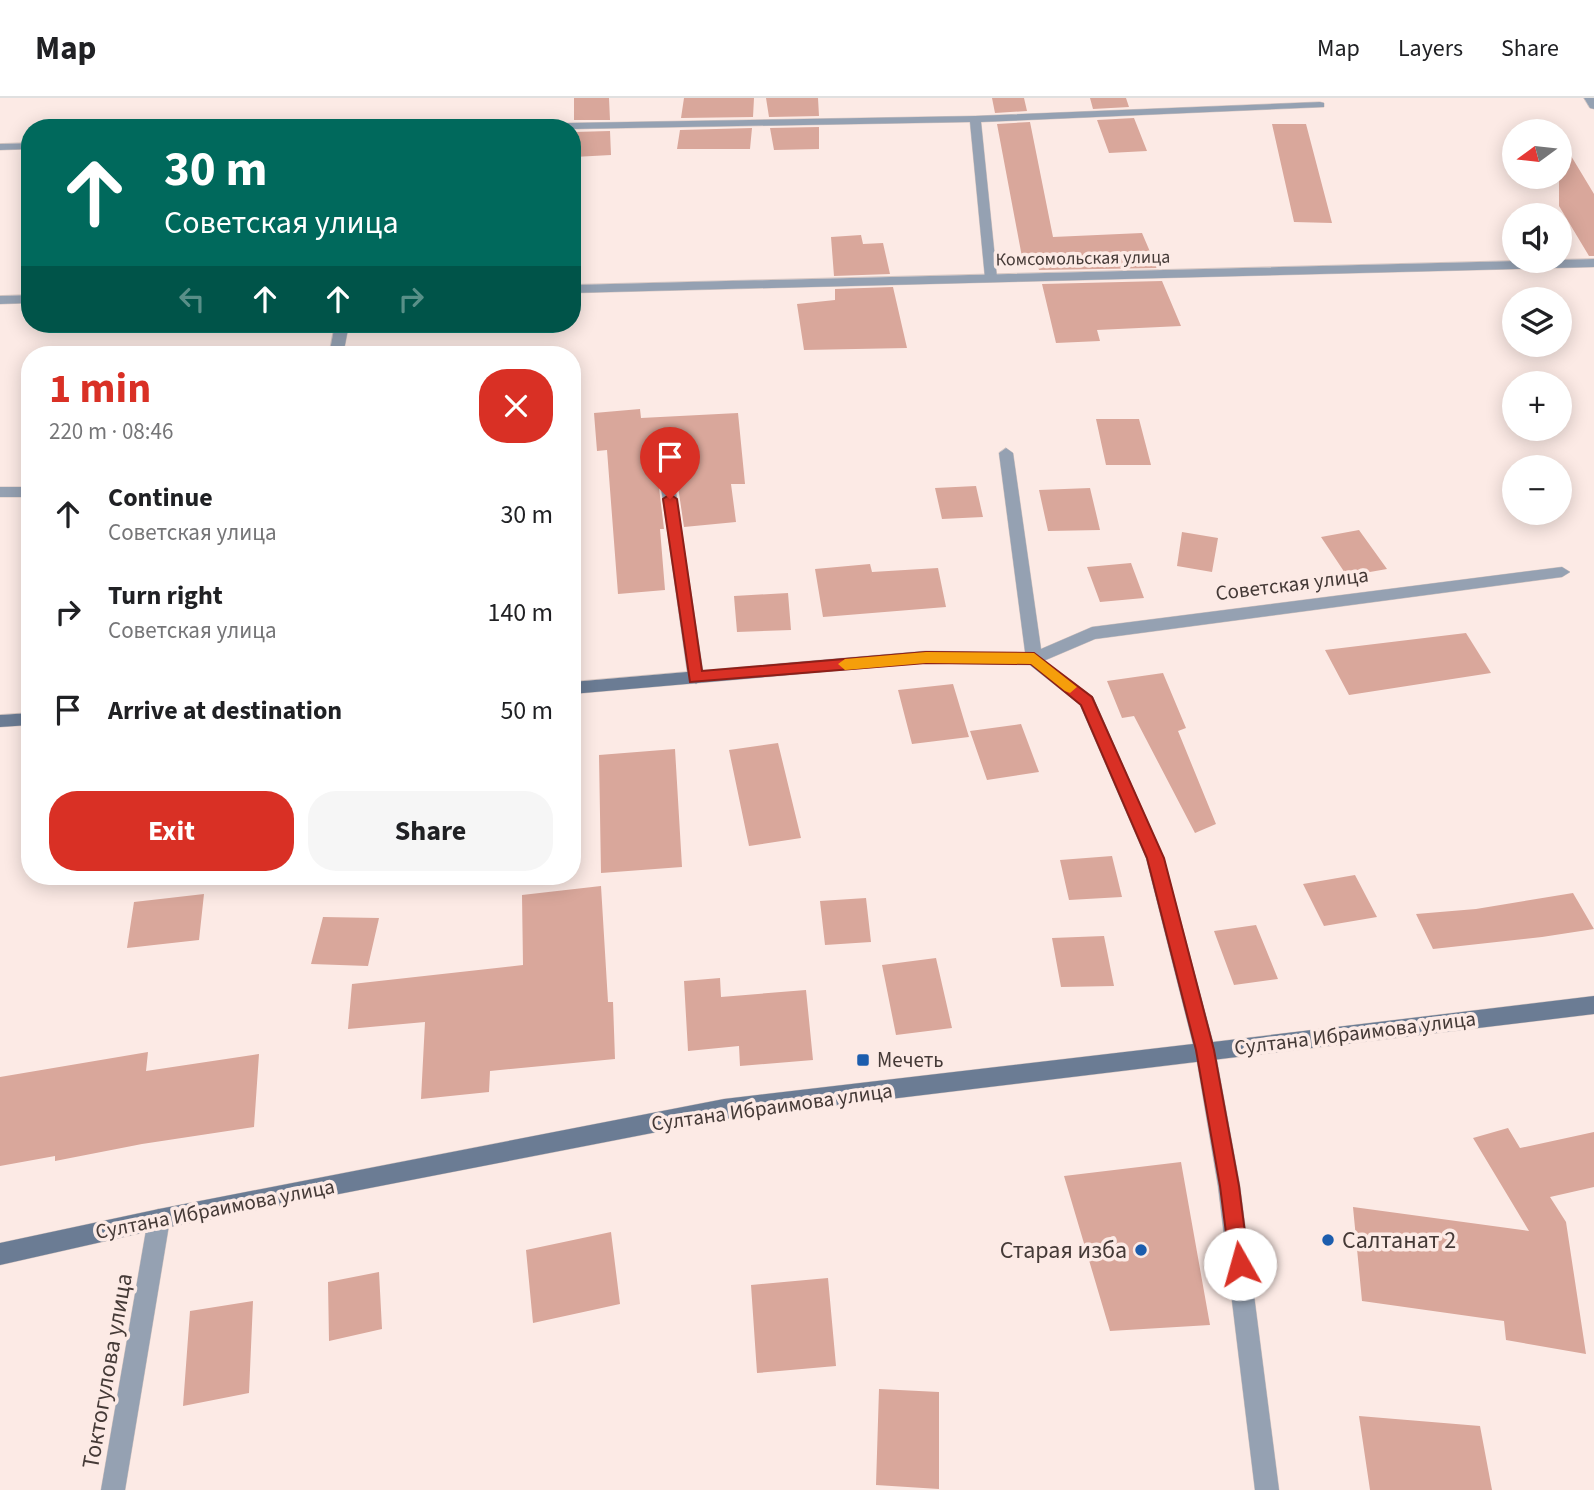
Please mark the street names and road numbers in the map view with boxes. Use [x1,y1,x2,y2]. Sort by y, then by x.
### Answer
street label: Комсомольская улица [995,244,1171,273]
street label: Советская улица [1214,560,1370,608]
street label: Султана Ибраимова улица [1233,1003,1477,1063]
street label: Султана Ибраимова улица [650,1075,894,1139]
street label: Султана Ибраимова улица [93,1171,337,1247]
street label: Токтогулова улица [73,1271,142,1472]

